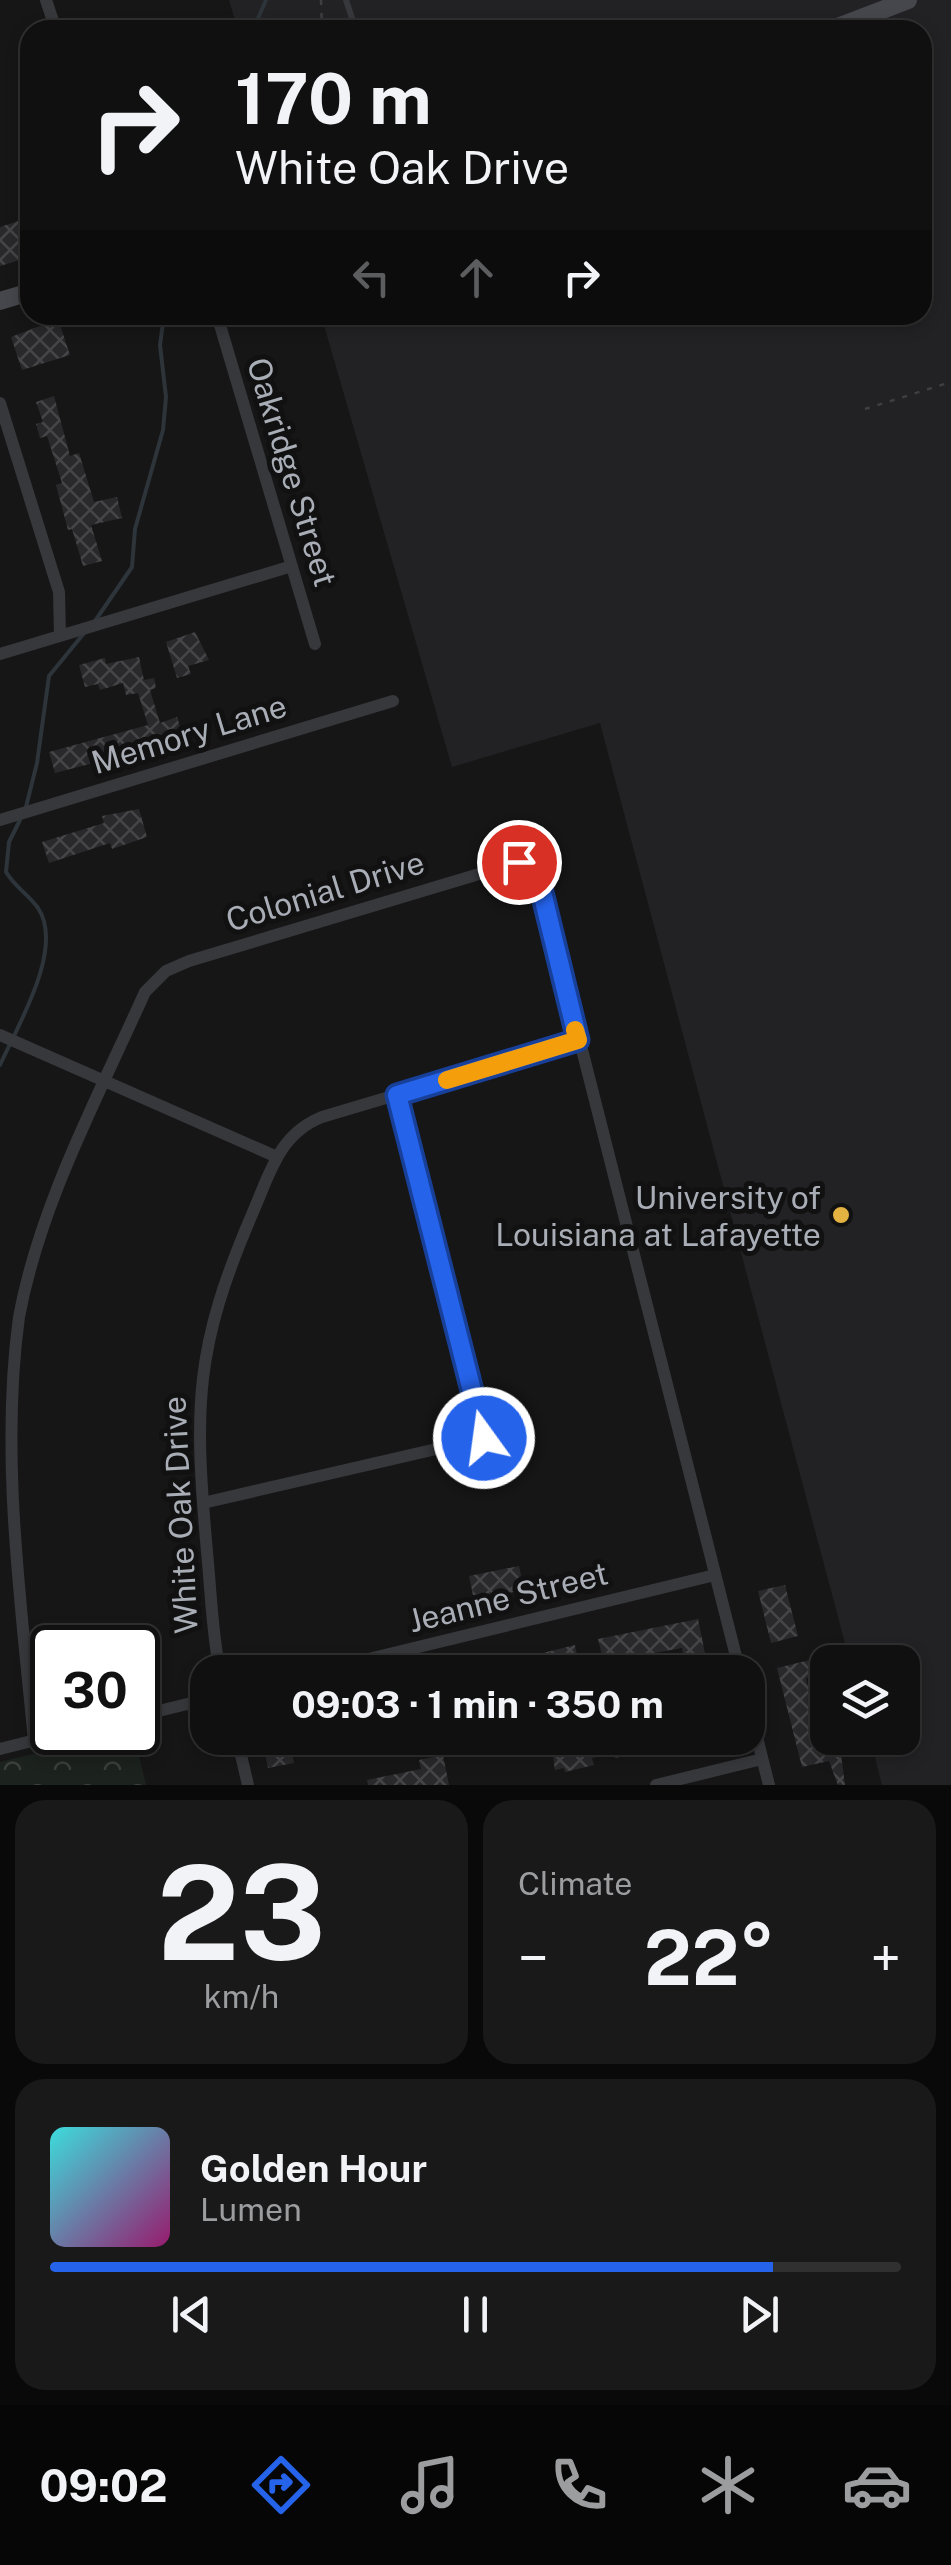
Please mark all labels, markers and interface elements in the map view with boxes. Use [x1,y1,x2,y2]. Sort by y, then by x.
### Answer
text: 170 m [235,57,432,140]
icon: right [70,60,200,190]
text: White Oak Drive [235,141,569,194]
icon: left [344,250,399,305]
icon: ahead [449,250,504,305]
icon: right [554,250,609,305]
street label: Oakridge Street [240,353,344,591]
street label: Memory Lane [87,687,291,781]
pin [477,820,562,905]
icon: arrive [492,835,547,890]
street label: Colonial Drive [221,843,429,939]
place label: University of Louisiana at Lafayette [495,1179,821,1253]
marker: University of Louisiana at Lafayette [830,1204,852,1226]
position arrow [432,1386,536,1490]
street label: White Oak Drive [155,1395,205,1635]
street label: Jeanne Street [404,1554,612,1640]
speed limit sign: 30 [30,1625,160,1755]
map controls [810,1645,920,1755]
button: layers [810,1645,920,1755]
text: 09:03 · 1 min · 350 m [291,1682,664,1727]
text: 23 [157,1837,326,1989]
text: Climate [518,1865,632,1902]
text: 22° [644,1914,775,2002]
text: − [518,1926,549,1990]
text: + [871,1926,901,1990]
text: km/h [204,1978,279,2015]
text: Golden Hour [200,2146,427,2191]
text: Lumen [200,2191,302,2228]
icon: previous [164,2287,219,2342]
icon: pause [448,2287,503,2342]
icon: next [732,2287,787,2342]
icon: directions [246,2450,316,2520]
icon: music [395,2450,465,2520]
icon: phone [544,2450,614,2520]
icon: climate [693,2450,763,2520]
icon: car [842,2450,912,2520]
text: 09:02 [39,2459,168,2512]

